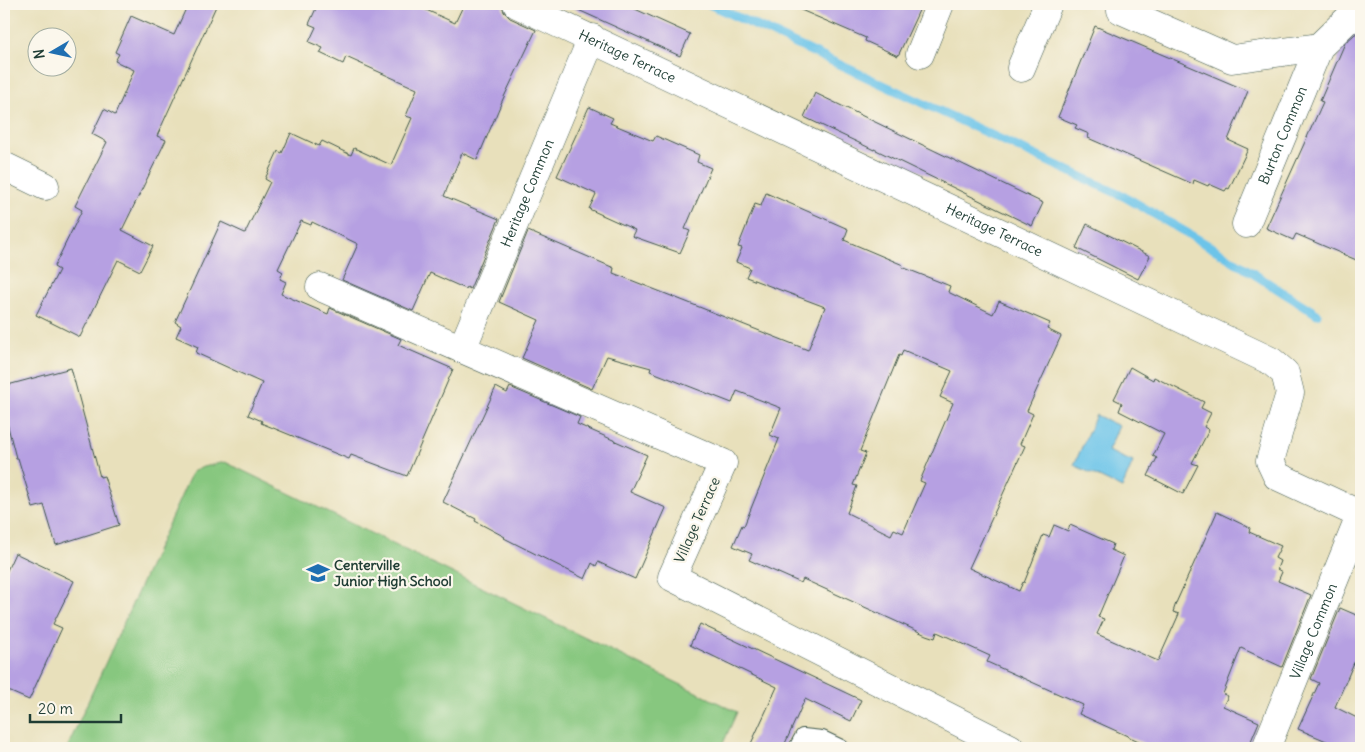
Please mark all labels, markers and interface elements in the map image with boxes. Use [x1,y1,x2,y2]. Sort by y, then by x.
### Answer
street label: Heritage Terrace [576,26,679,87]
north arrow [28,28,78,78]
text: N [30,48,49,60]
street label: Burton Common [1254,83,1311,187]
street label: Heritage Common [497,136,558,250]
street label: Heritage Terrace [943,199,1046,261]
street label: Village Terrace [670,474,724,566]
place label: Centerville Junior High School [334,556,452,590]
school or university icon: Centerville Junior High School [305,560,331,586]
street label: Village Common [1286,580,1341,682]
scale bar [30,692,121,724]
text: 20 m [38,699,73,718]

